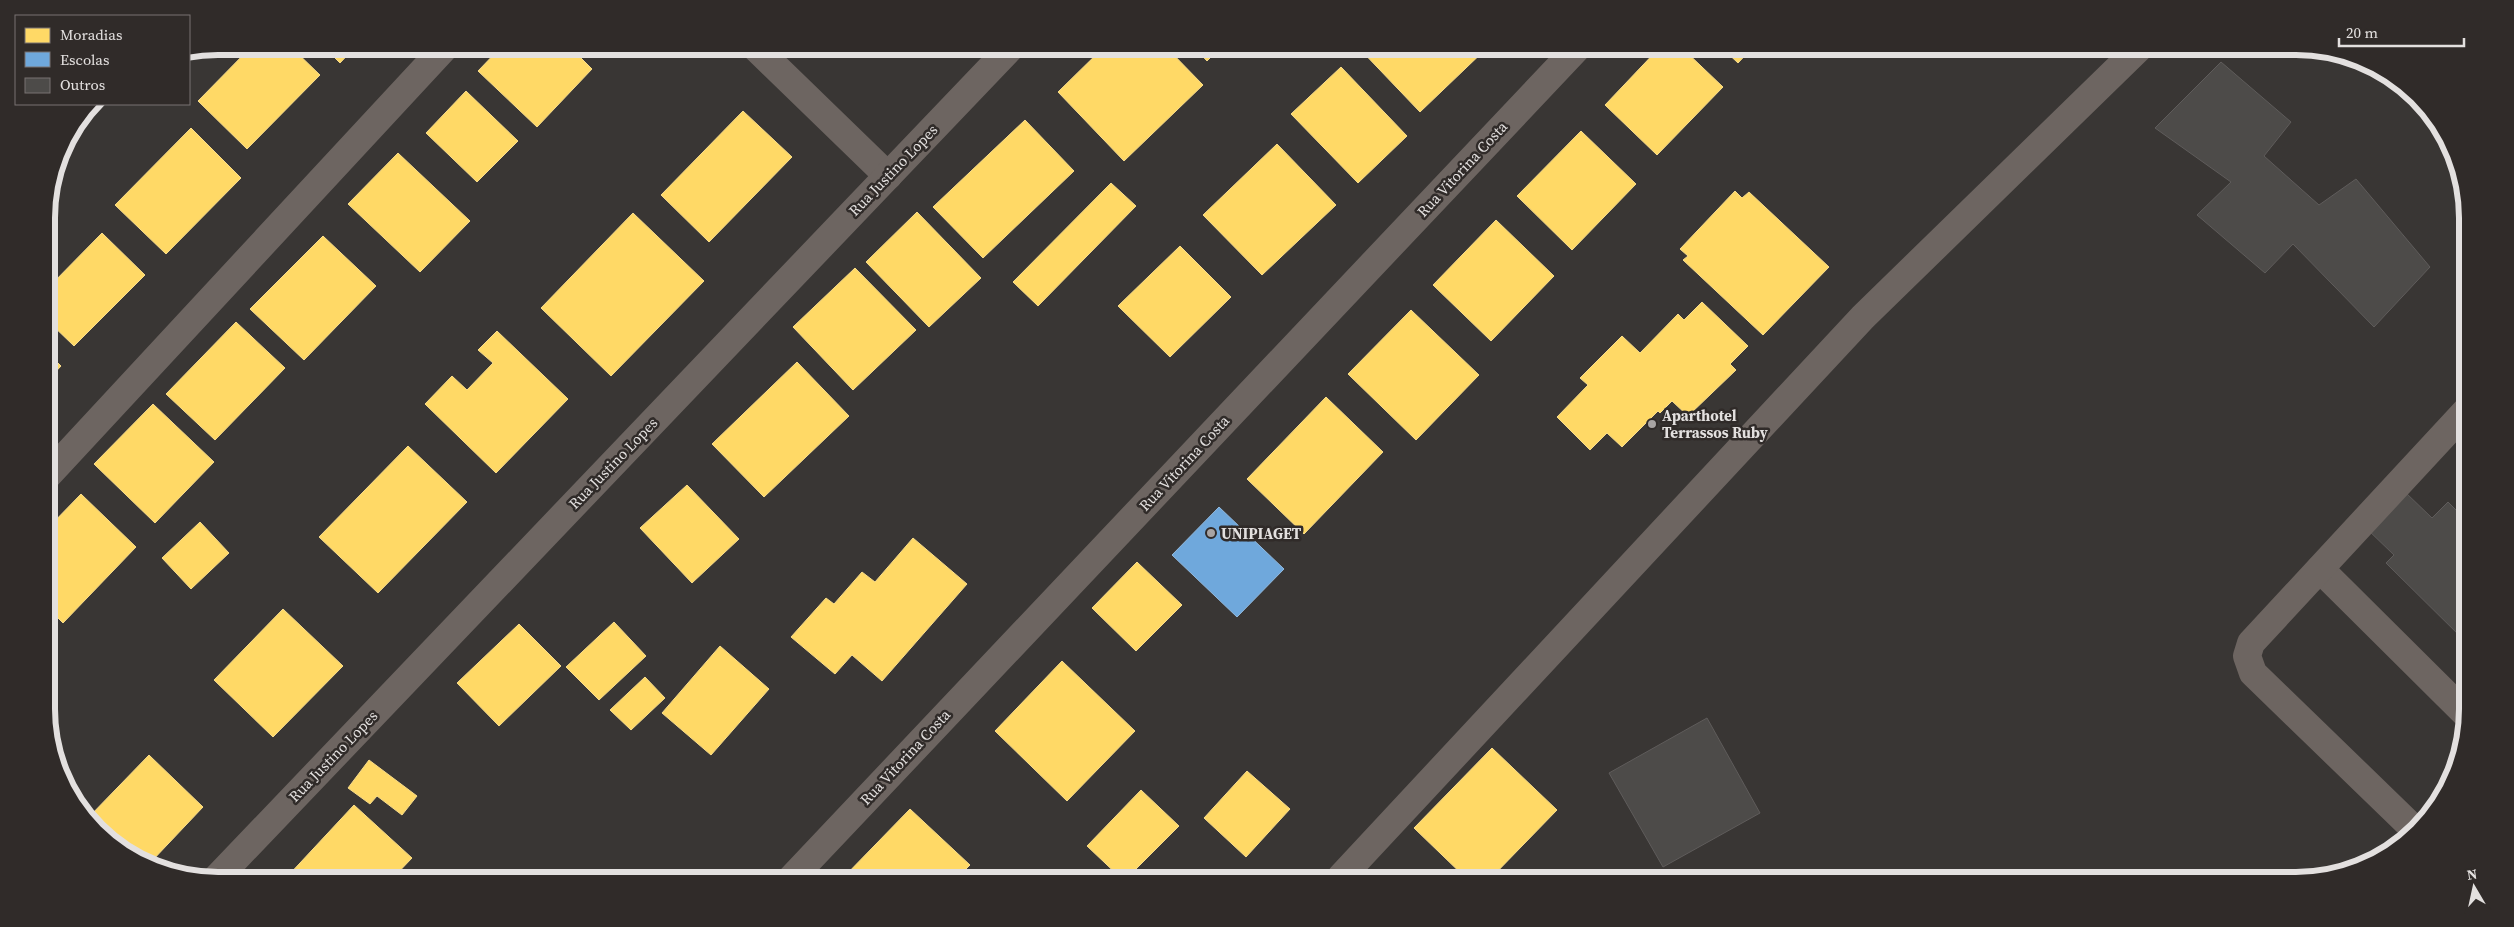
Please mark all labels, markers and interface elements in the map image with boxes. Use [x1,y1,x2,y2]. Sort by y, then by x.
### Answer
legend [15,15,190,105]
scale bar [2339,15,2464,47]
text: 20 m [2346,22,2378,43]
text: Moradias [60,24,122,45]
text: Escolas [60,49,109,70]
text: Outros [60,74,105,95]
street label: Rua Vitorina Costa [1412,116,1512,222]
street label: Rua Justino Lopes [844,120,942,220]
place label: Aparthotel Terrassos Ruby [1662,405,1768,443]
street label: Rua Vitorina Costa [1134,410,1234,516]
street label: Rua Justino Lopes [564,413,662,513]
marker: Aparthotel Terrassos Ruby [1646,418,1658,430]
place label: UNIPIAGET [1221,523,1302,544]
marker: UNIPIAGET [1205,527,1217,539]
street label: Rua Vitorina Costa [855,704,955,810]
street label: Rua Justino Lopes [284,706,382,806]
north arrow [2449,862,2499,912]
text: N [2465,863,2479,885]

